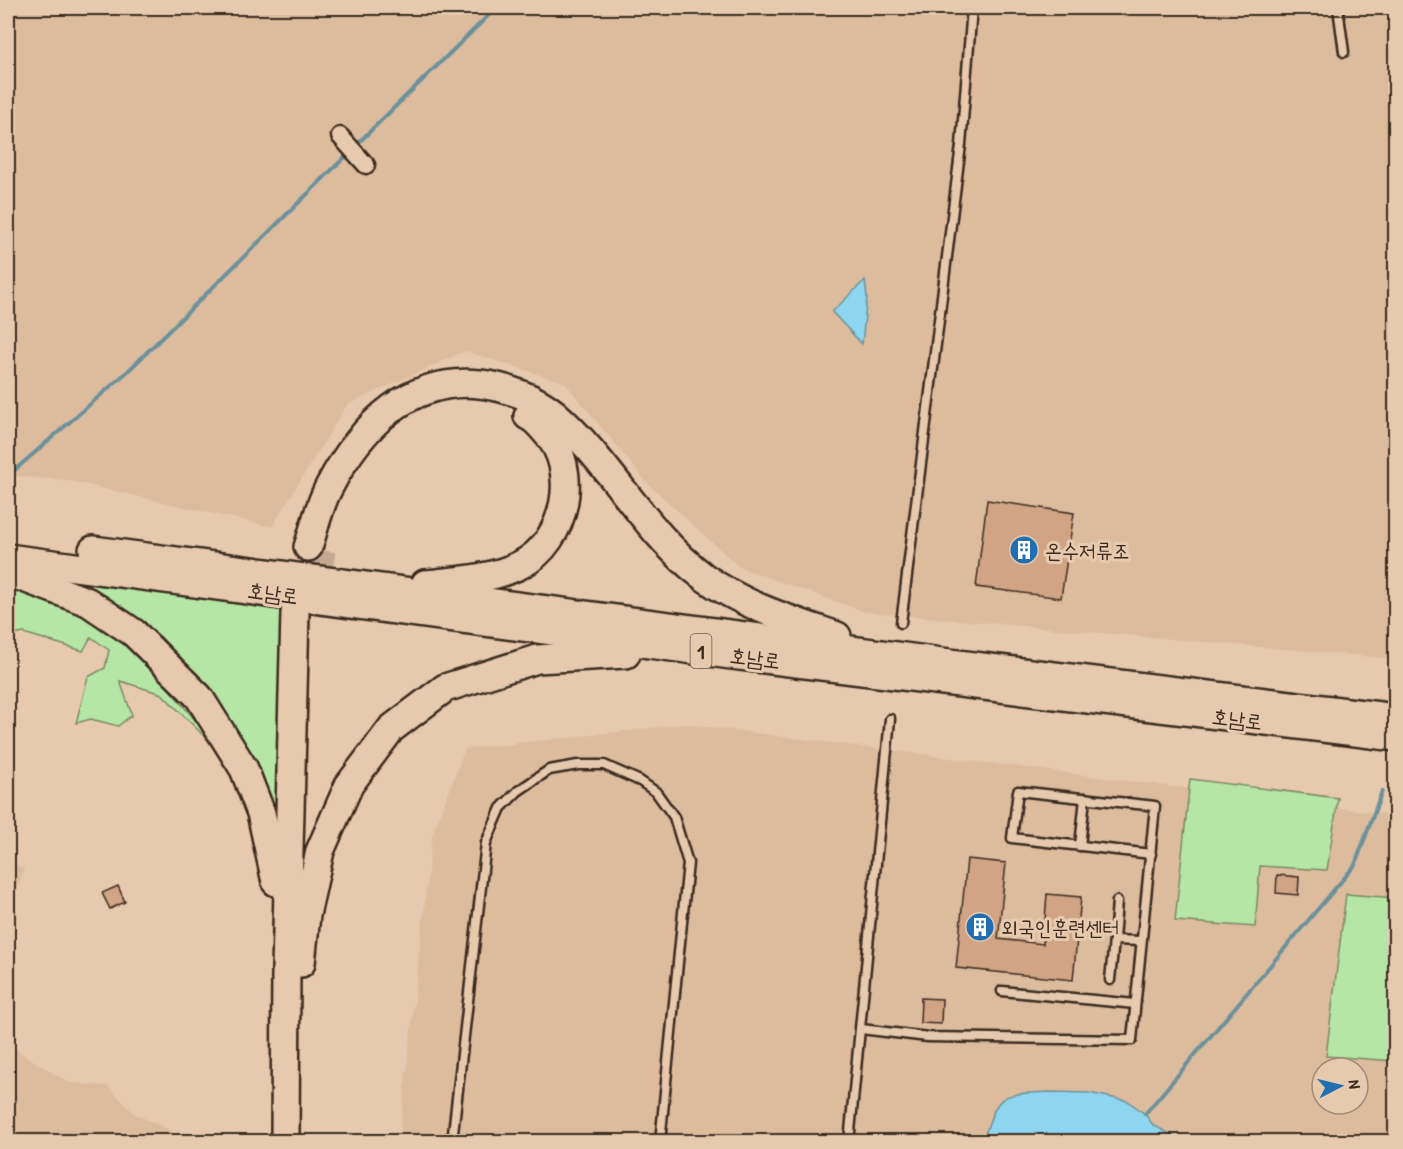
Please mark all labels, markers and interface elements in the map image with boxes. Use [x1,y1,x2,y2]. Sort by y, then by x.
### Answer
building icon: 온수저류조 [1008,534,1040,566]
place label: 온수저류조 [1045,536,1130,565]
street label: 호남로 [246,575,300,611]
road number: 1 [690,634,712,668]
street label: 호남로 [728,641,782,675]
street label: 호남로 [1210,702,1264,736]
building icon: 외국인훈련센터 [964,911,996,943]
place label: 외국인훈련센터 [1001,913,1119,942]
north arrow [1310,1056,1370,1116]
text: N [1343,1079,1366,1090]

